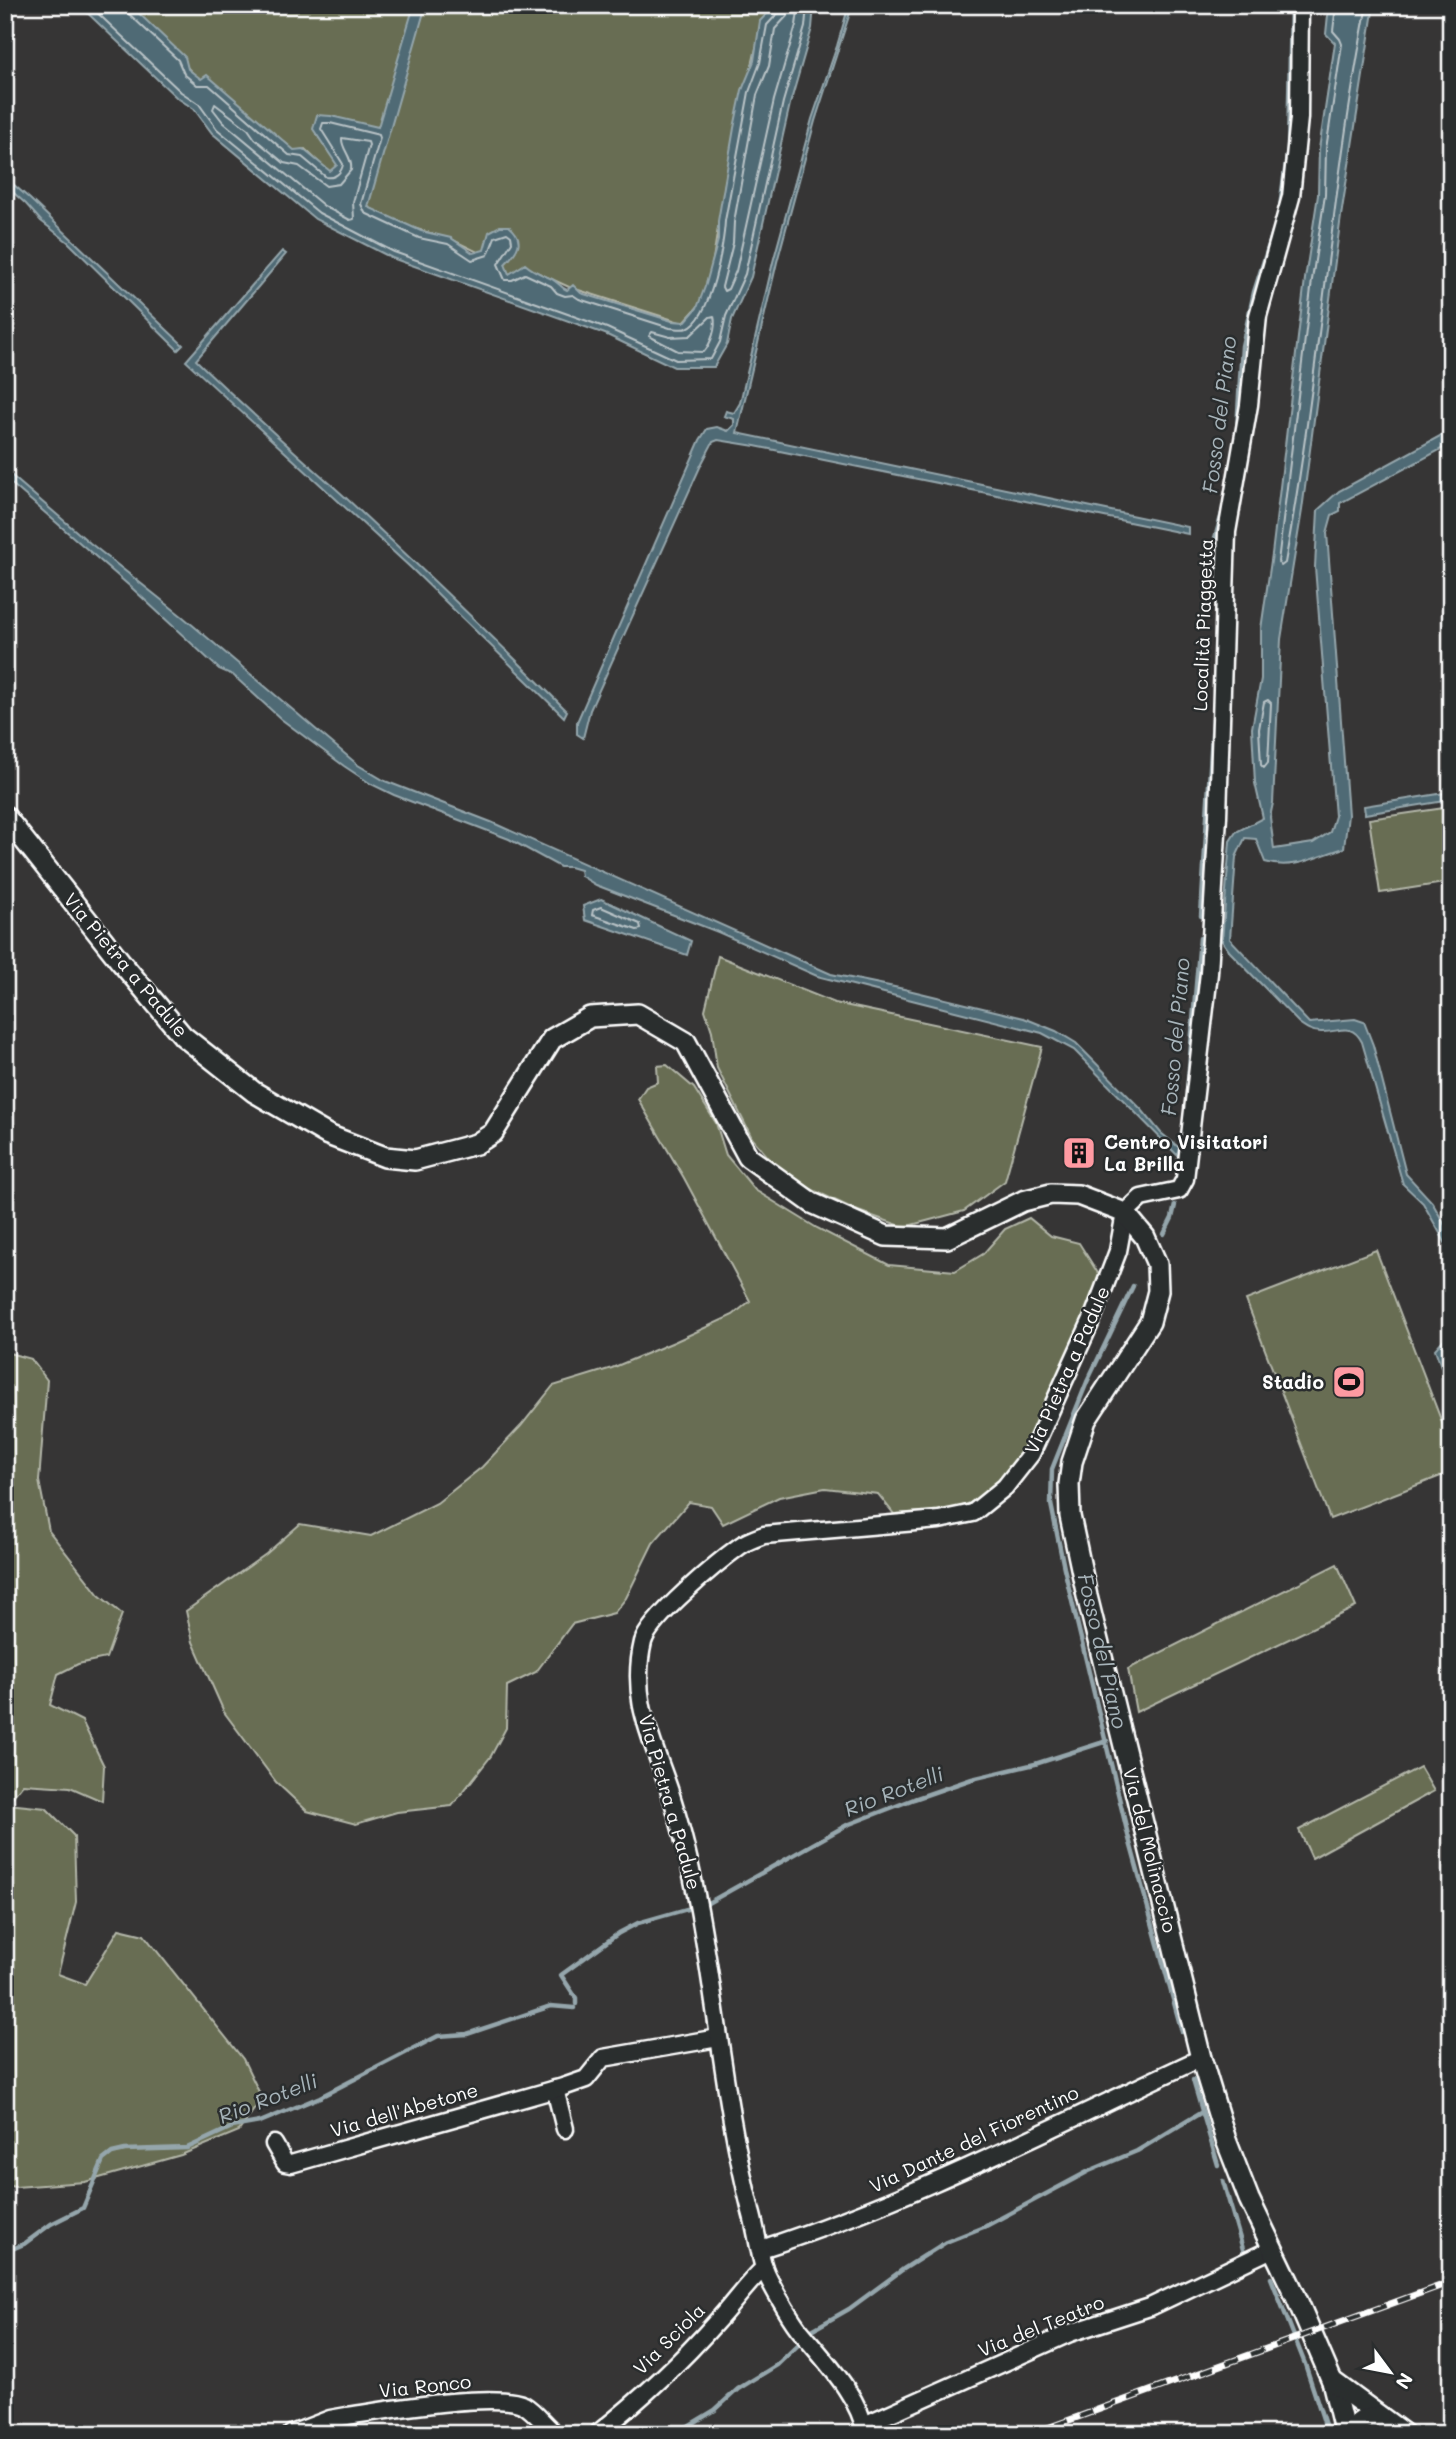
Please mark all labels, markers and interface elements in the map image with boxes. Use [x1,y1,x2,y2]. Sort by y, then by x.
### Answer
water label: Fosso del Piano [1195,335,1242,495]
street label: Località Piaggetta [1187,538,1218,712]
street label: Via Pietra a Padule [59,887,194,1042]
water label: Fosso del Piano [1154,957,1195,1117]
place label: Centro Visitatori La Brilla [1104,1129,1268,1176]
building icon: Centro Visitatori La Brilla [1060,1134,1098,1172]
street label: Via Pietra a Padule [1018,1282,1115,1458]
sports icon: Stadio [1330,1363,1368,1401]
place label: Stadio [1262,1369,1324,1394]
water label: Fosso del Piano [1072,1570,1134,1731]
street label: Via Pietra a Padule [633,1711,707,1892]
water label: Rio Rotelli [840,1759,947,1822]
street label: Via del Molinaccio [1118,1765,1183,1935]
water label: Rio Rotelli [214,2066,321,2129]
street label: Via dell'Abetone [327,2076,481,2143]
street label: Via Dante del Fiorentino [865,2079,1082,2198]
street label: Via del Teatro [974,2289,1108,2362]
street label: Via Sciola [627,2297,710,2380]
north arrow [1354,2338,1424,2408]
street label: Via Ronco [378,2368,472,2403]
text: N [1390,2369,1419,2394]

